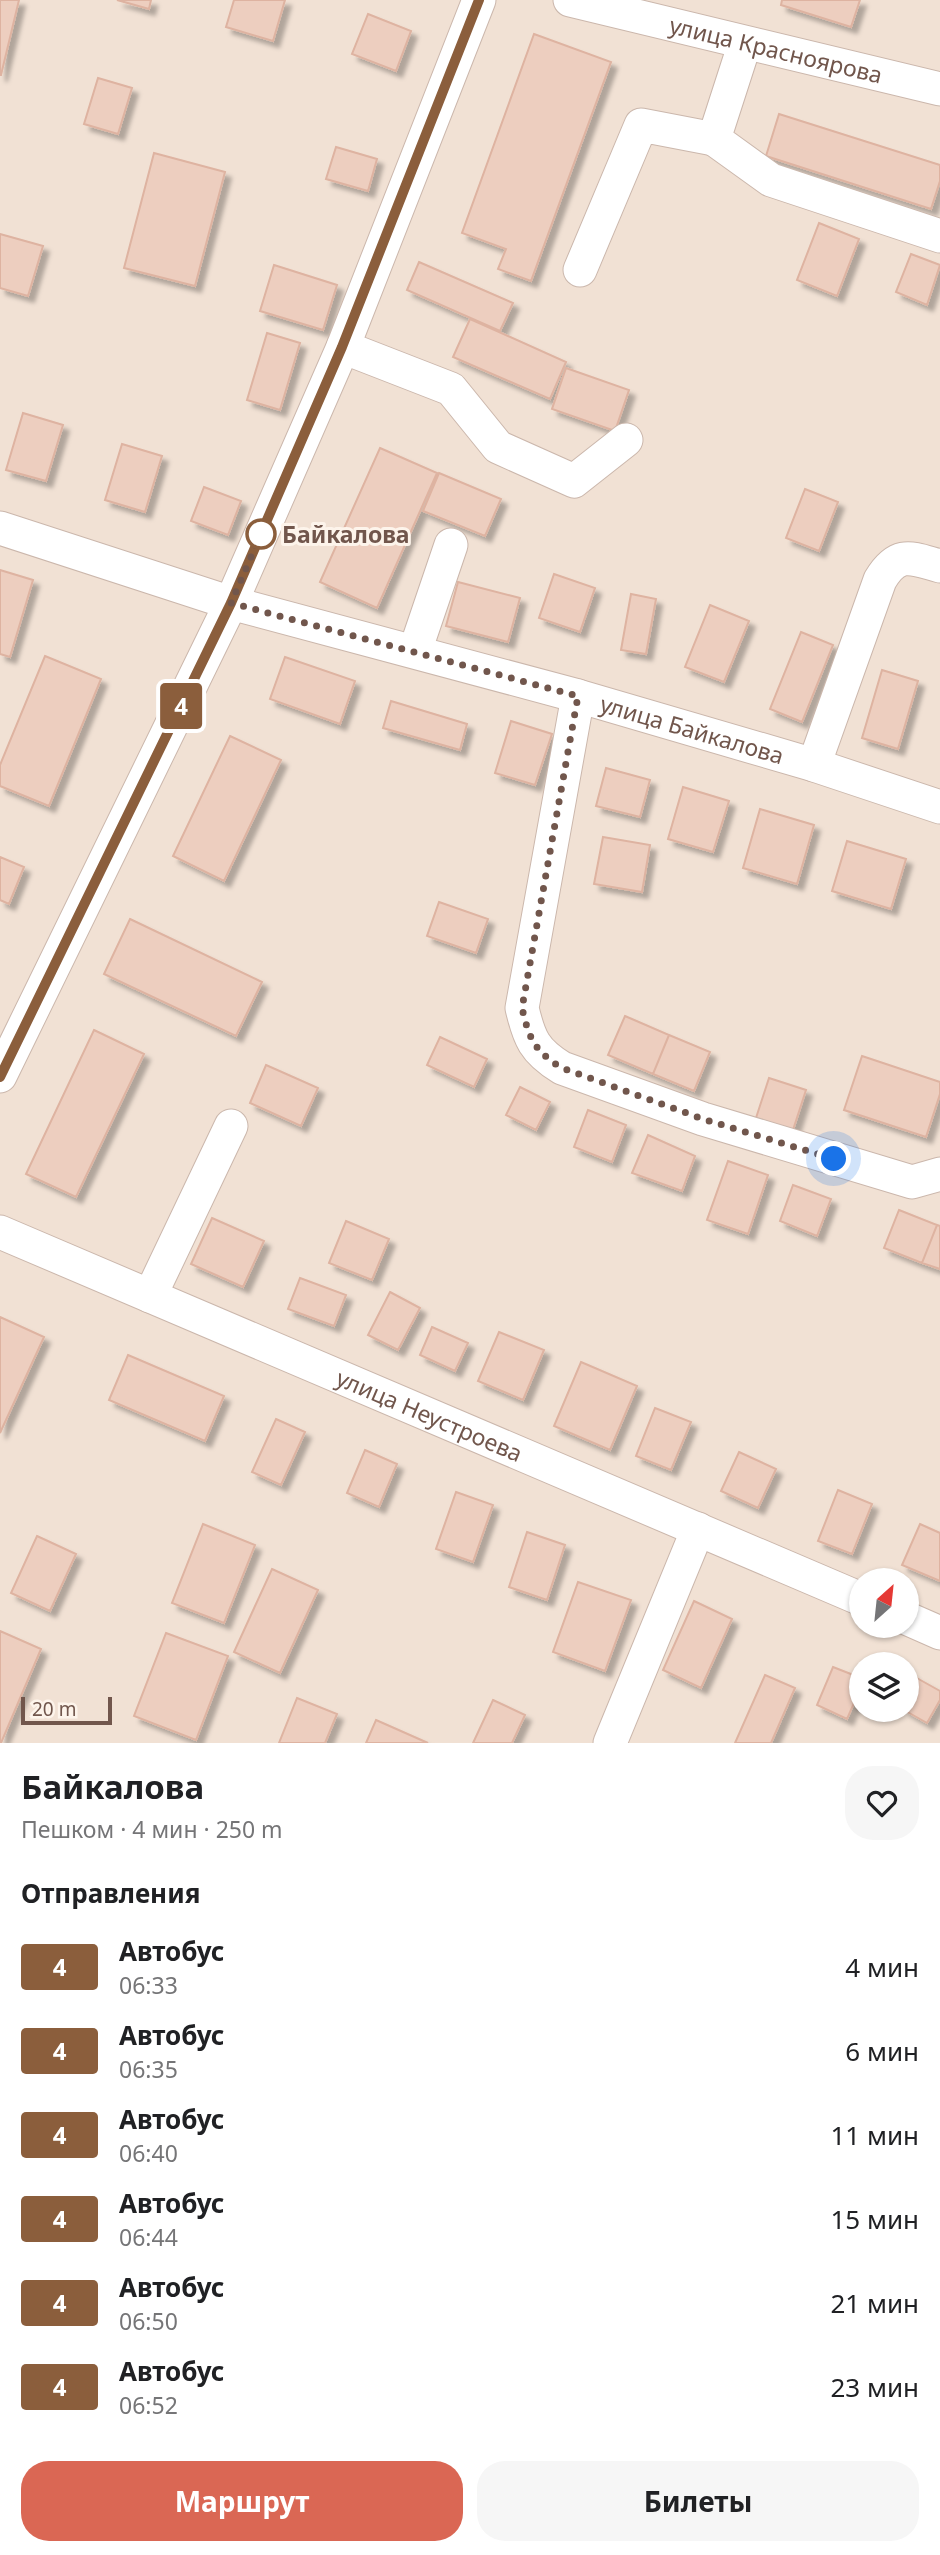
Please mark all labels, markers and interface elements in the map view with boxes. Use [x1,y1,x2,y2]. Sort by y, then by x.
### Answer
street label: улица Красноярова [666,9,886,91]
place label: Байкалова [282,518,410,550]
marker: Байкалова [246,519,276,549]
line badge: 4 [158,683,204,729]
street label: улица Байкалова [596,687,788,771]
text: 4 [174,689,188,722]
your location [816,1141,851,1176]
street label: улица Неустроева [332,1361,528,1469]
north arrow [849,1568,919,1638]
map controls [849,1568,919,1722]
button: layers [849,1652,919,1722]
scale bar [21,1694,112,1726]
text: 20 m [32,1696,76,1722]
text: Байкалова [21,1764,204,1809]
button: heart [845,1766,919,1840]
text: Пешком · 4 мин · 250 m [21,1813,283,1845]
text: Отправления [21,1875,200,1911]
text: Автобус [119,1933,224,1969]
text: 4 мин [845,1949,919,1985]
text: 4 [53,1950,66,1983]
text: 06:33 [119,1969,178,2001]
text: Автобус [119,2017,224,2053]
text: 6 мин [845,2033,919,2069]
text: 4 [53,2034,66,2067]
text: 06:35 [119,2053,178,2085]
text: Автобус [119,2101,224,2137]
text: 11 мин [830,2117,919,2153]
text: 4 [53,2118,66,2151]
text: 06:40 [119,2137,178,2169]
text: Автобус [119,2185,224,2221]
text: 15 мин [830,2201,919,2237]
text: 4 [53,2202,66,2235]
text: 06:44 [119,2221,178,2253]
text: Автобус [119,2269,224,2305]
text: 21 мин [830,2285,919,2321]
text: 4 [53,2286,66,2319]
text: 06:50 [119,2305,178,2337]
text: Автобус [119,2353,224,2389]
text: 23 мин [830,2369,919,2405]
text: 4 [53,2370,66,2403]
text: 06:52 [119,2389,178,2421]
button: Маршрут [21,2461,463,2541]
button: Билеты [477,2461,919,2541]

